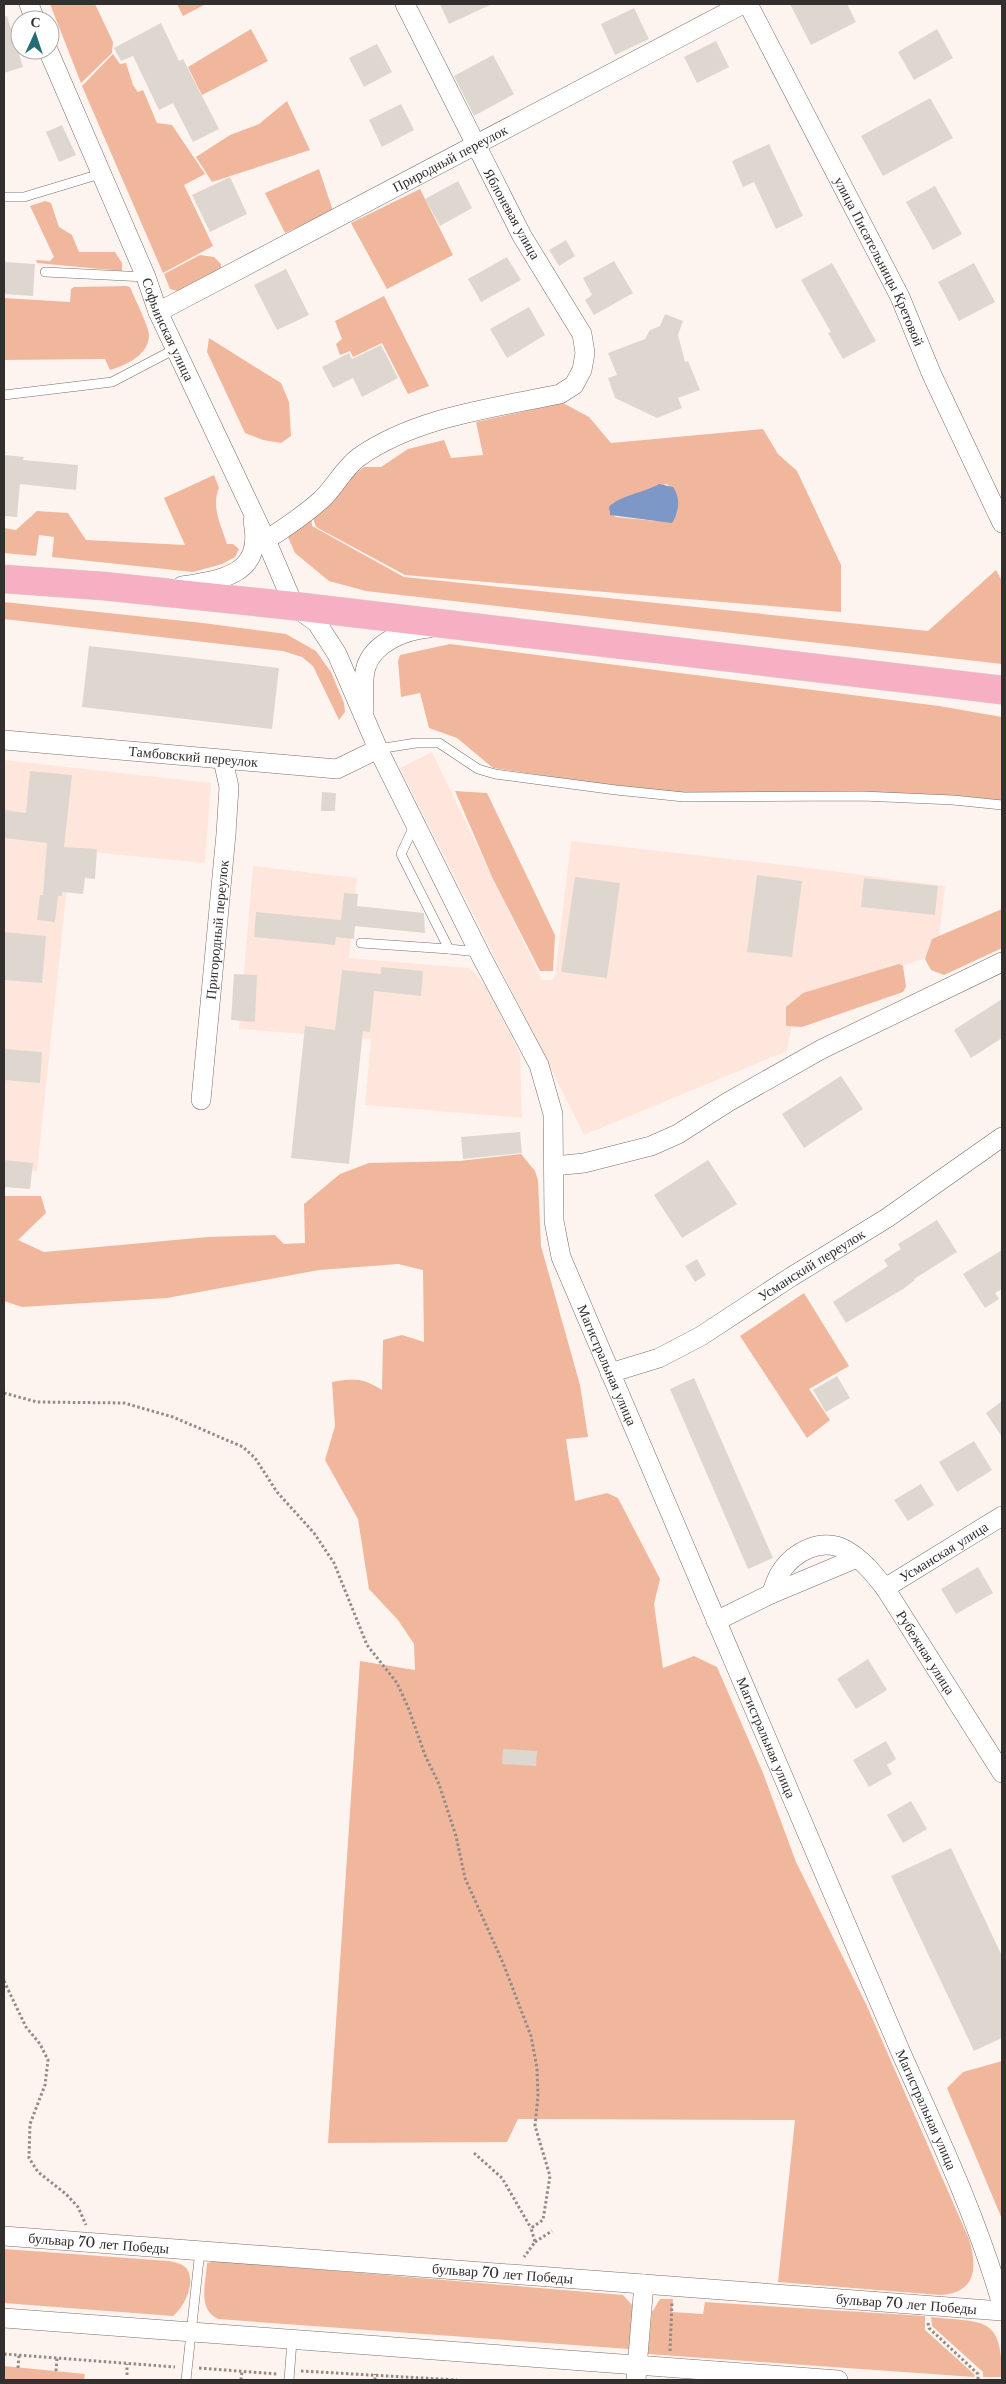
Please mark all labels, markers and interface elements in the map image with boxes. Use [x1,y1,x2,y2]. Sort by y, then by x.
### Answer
north arrow [10,10,60,60]
text: С [30,13,41,31]
street label: Природный переулок [389,120,511,196]
street label: Яблоневая улица [480,165,545,263]
street label: улица Писательницы Кретовой [830,174,928,349]
street label: Софьинская улица [138,275,199,385]
street label: Тамбовский переулок [128,742,259,771]
street label: Пригородный переулок [201,859,233,1000]
street label: Усманский переулок [755,1225,868,1305]
street label: Магистральная улица [573,1302,641,1429]
street label: Усманская улица [896,1517,992,1586]
street label: Рубежная улица [892,1607,960,1699]
street label: Магистральная улица [732,1674,800,1801]
street label: Магистральная улица [892,2046,961,2173]
street label: бульвар 70 лет Победы [28,2229,170,2257]
street label: бульвар 70 лет Победы [432,2259,574,2288]
street label: бульвар 70 лет Победы [835,2290,978,2318]

